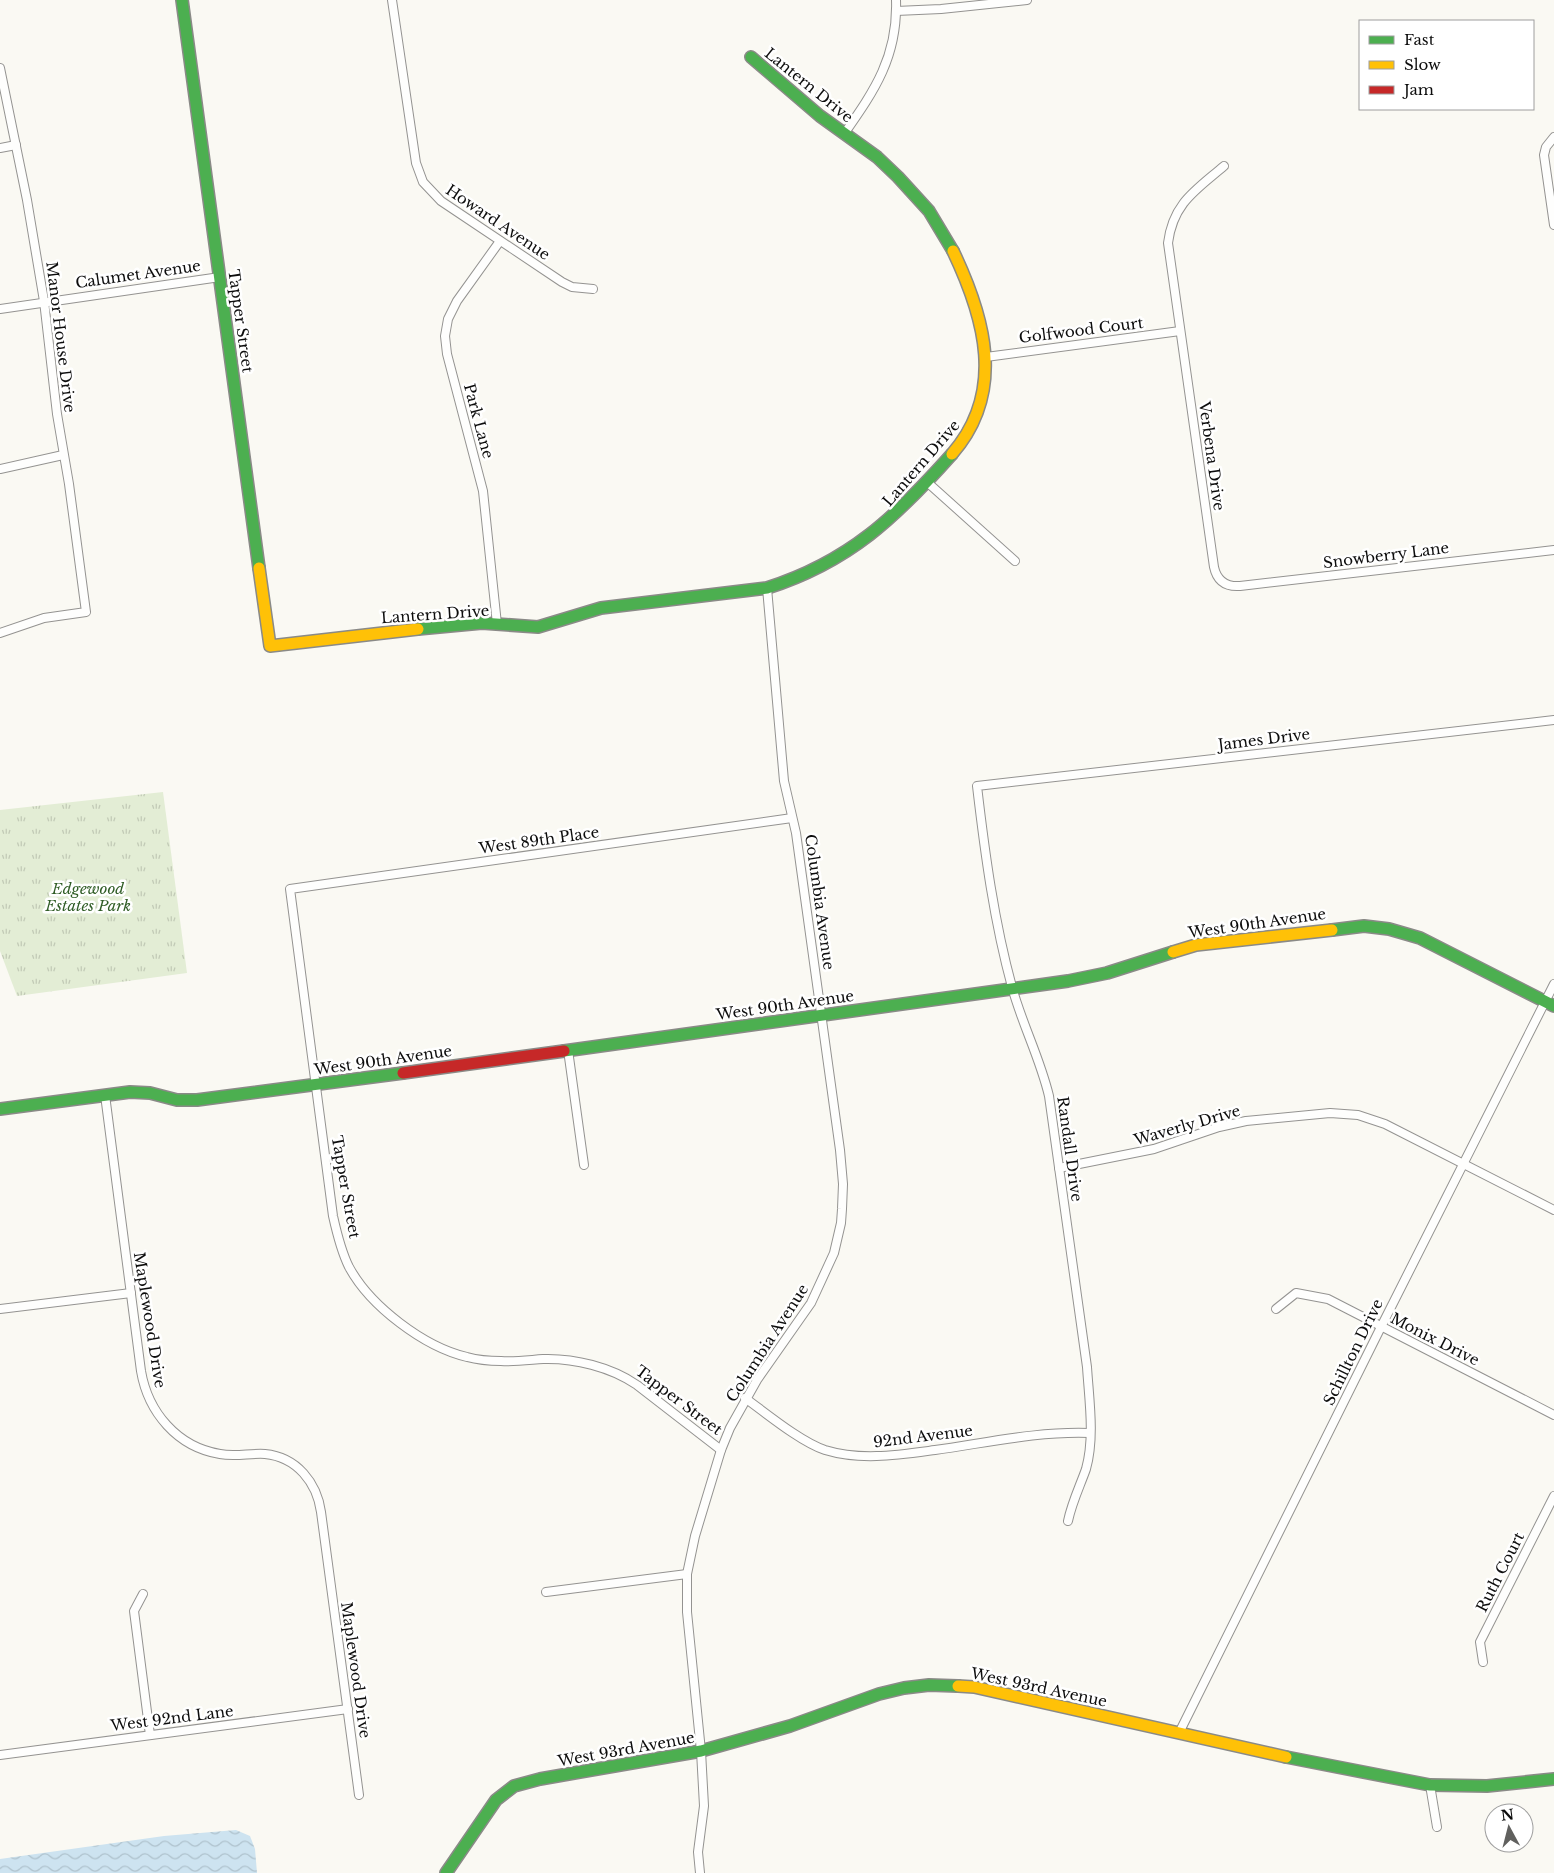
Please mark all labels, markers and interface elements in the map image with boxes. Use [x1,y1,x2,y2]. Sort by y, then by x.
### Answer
legend [1359,20,1534,110]
text: Fast [1404,30,1435,49]
street label: Lantern Drive [761,43,857,127]
text: Slow [1404,55,1441,74]
text: Jam [1402,80,1434,99]
street label: Howard Avenue [442,180,554,264]
street label: Calumet Avenue [74,256,202,292]
street label: Manor House Drive [42,261,80,413]
street label: Tapper Street [224,268,258,374]
street label: Golfwood Court [1018,313,1145,347]
street label: Park Lane [460,381,498,461]
street label: Verbena Drive [1195,399,1229,512]
street label: Lantern Drive [878,416,964,510]
street label: Snowberry Lane [1322,538,1450,572]
street label: Lantern Drive [380,601,490,627]
street label: James Drive [1215,724,1311,754]
street label: West 89th Place [477,822,600,858]
street label: Columbia Avenue [801,833,839,971]
park label: Edgewood Estates Park [44,879,131,915]
street label: West 90th Avenue [1186,904,1327,942]
street label: West 90th Avenue [714,986,855,1024]
street label: West 90th Avenue [312,1041,453,1079]
street label: Randall Drive [1053,1095,1087,1203]
street label: Waverly Drive [1131,1101,1242,1150]
street label: Tapper Street [328,1134,364,1240]
street label: Maplewood Drive [130,1251,170,1389]
street label: Columbia Avenue [722,1280,812,1406]
street label: Schillton Drive [1319,1296,1387,1408]
street label: Monix Drive [1387,1308,1483,1370]
street label: Tapper Street [632,1361,726,1439]
street label: 92nd Avenue [872,1420,974,1452]
street label: Ruth Court [1472,1529,1528,1615]
street label: Maplewood Drive [337,1601,375,1739]
street label: West 93rd Avenue [968,1663,1109,1711]
street label: West 92nd Lane [108,1701,235,1735]
street label: West 93rd Avenue [555,1728,696,1771]
north arrow [1484,1803,1534,1853]
text: N [1500,1805,1515,1825]

